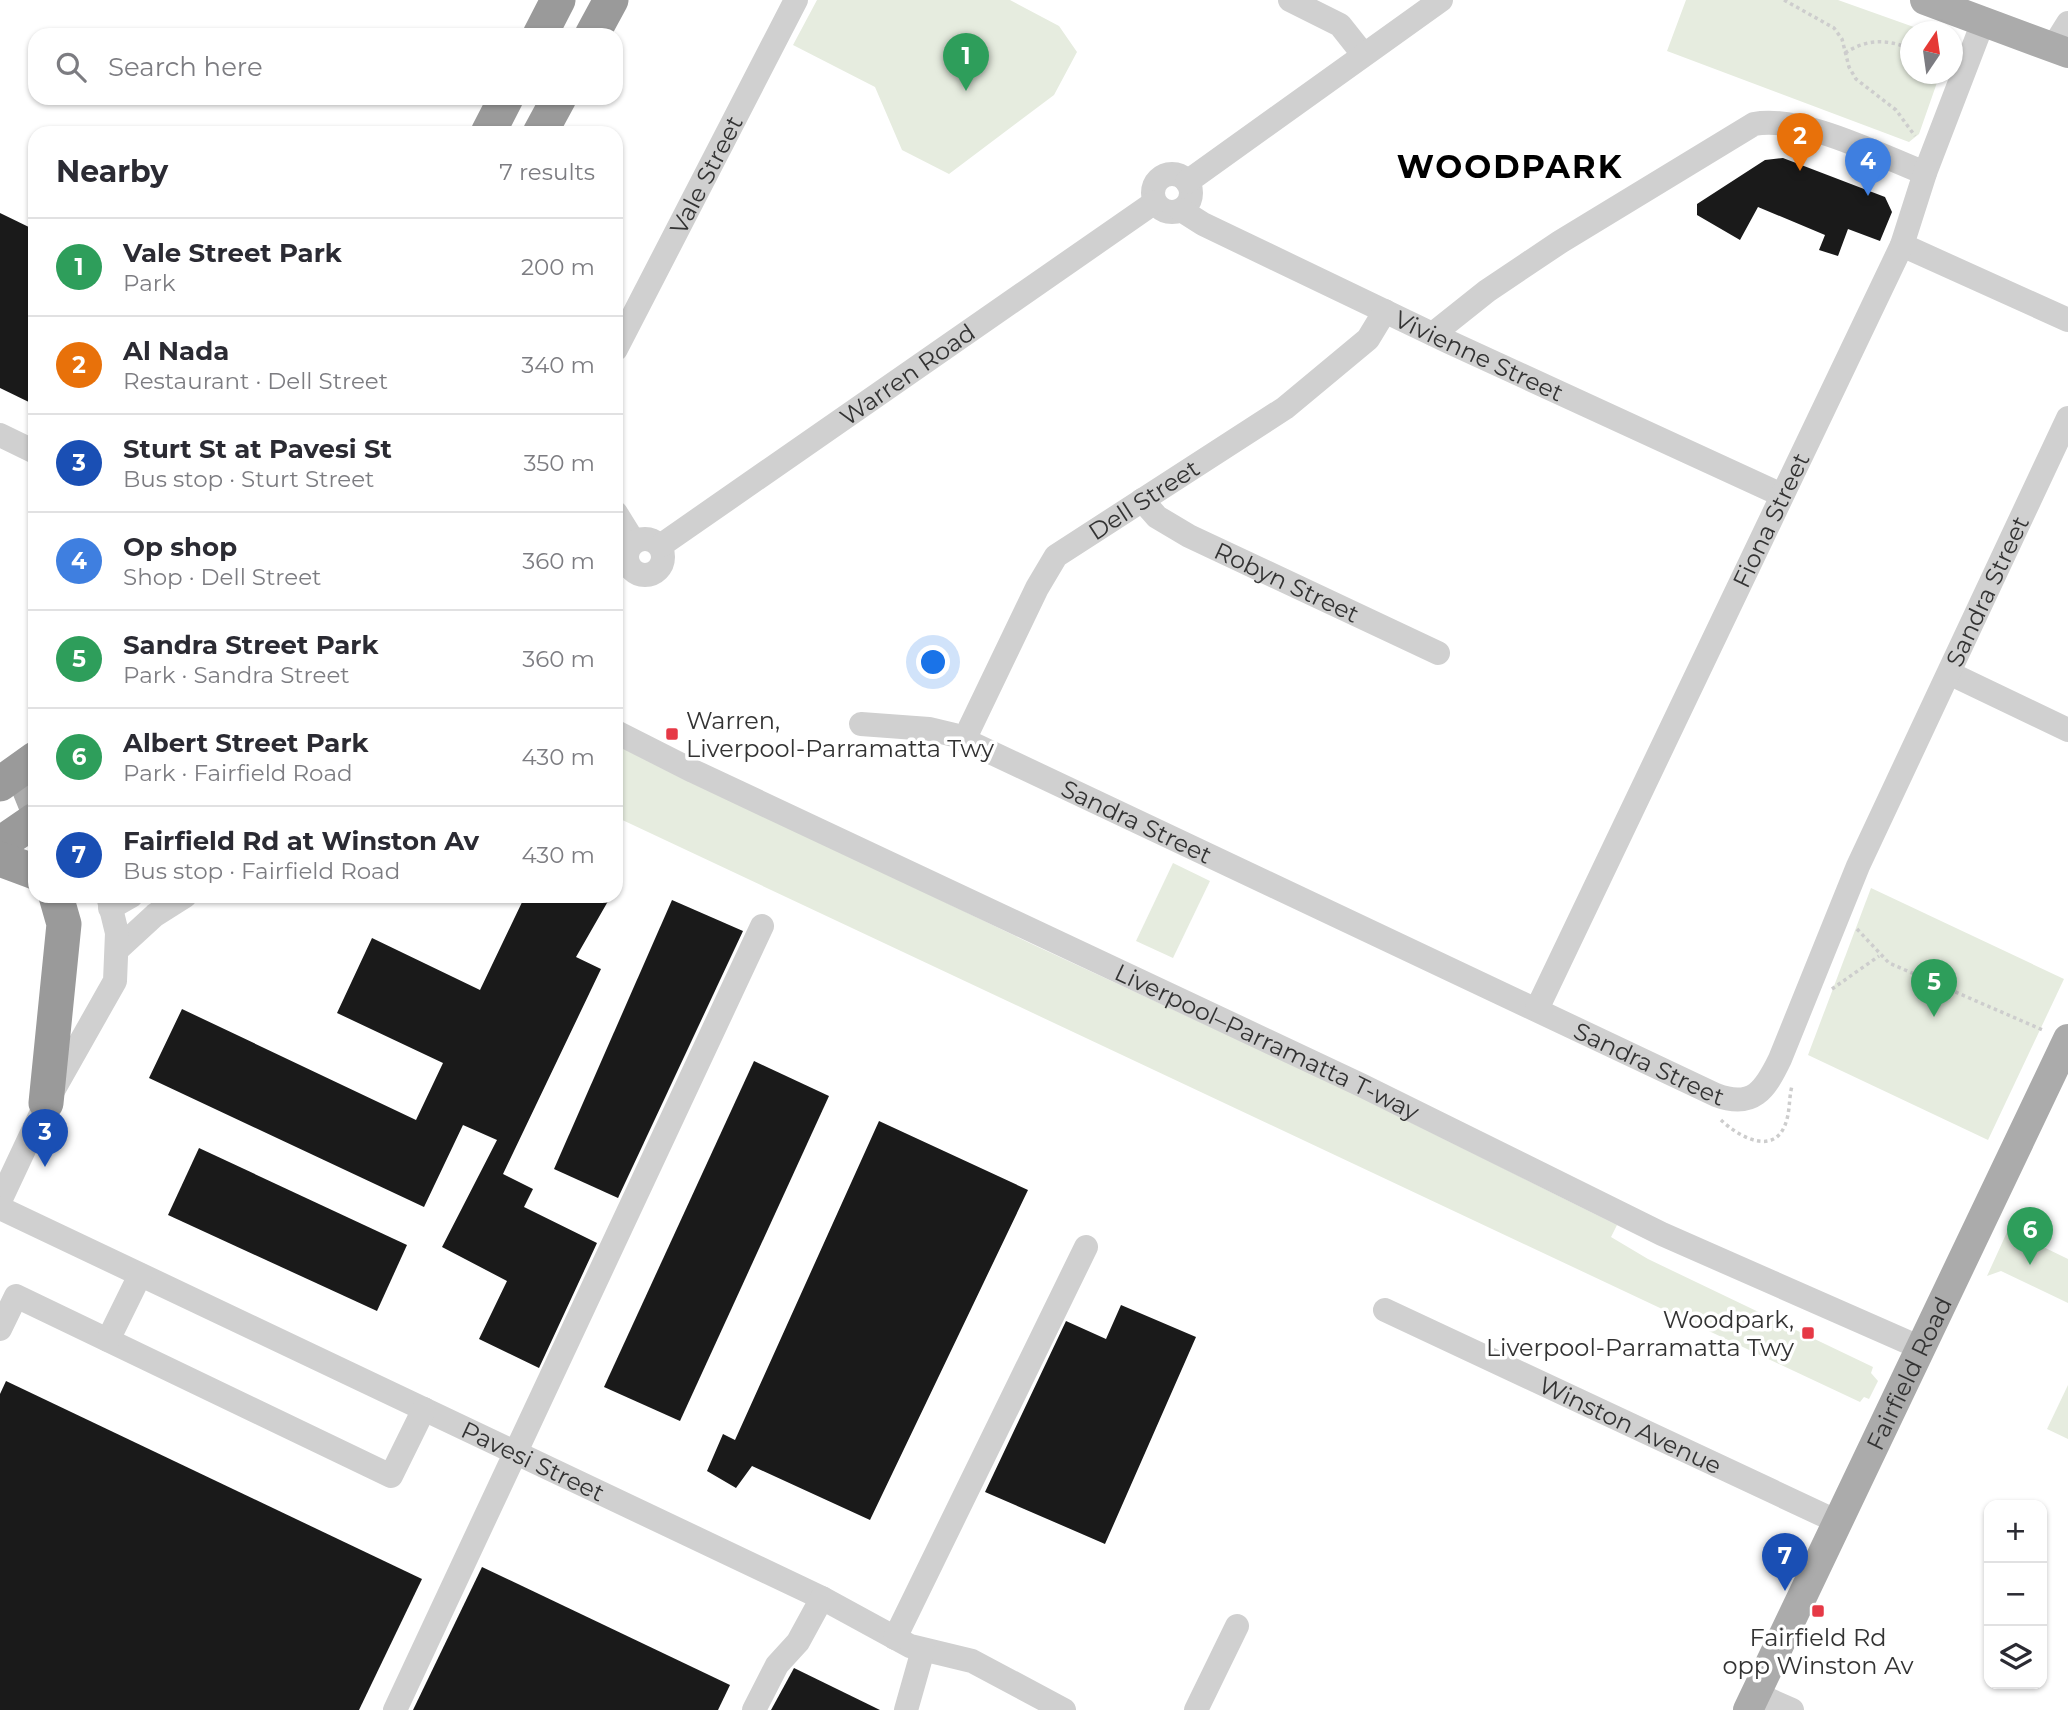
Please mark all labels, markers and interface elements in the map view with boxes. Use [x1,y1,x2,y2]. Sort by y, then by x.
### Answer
north arrow [1900,21,1963,84]
search box [28,28,623,105]
pin: 1 [943,33,989,91]
icon: search [52,48,90,86]
text: Search here [108,51,263,83]
street label: Vale Street [663,110,749,239]
pin: 2 [1777,113,1823,171]
pin: 4 [1845,138,1891,196]
district label: WOODPARK [1397,147,1623,186]
text: Nearby [56,153,168,190]
text: 7 results [499,158,595,186]
text: Vale Street Park [123,237,342,269]
text: 1 [74,253,84,281]
text: 200 m [521,253,595,281]
text: Park [123,269,176,297]
street label: Vivienne Street [1390,304,1568,407]
street label: Warren Road [834,317,980,431]
text: Al Nada [123,335,229,367]
text: 2 [72,351,86,379]
text: 340 m [521,351,595,379]
text: Restaurant · Dell Street [123,367,388,395]
text: Sturt St at Pavesi St [123,433,392,465]
street label: Fiona Street [1726,448,1815,592]
text: 3 [72,449,86,477]
text: 350 m [524,449,595,477]
street label: Dell Street [1083,453,1205,546]
text: Bus stop · Sturt Street [123,465,374,493]
street label: Sandra Street [1939,511,2035,671]
text: Op shop [123,531,237,563]
street label: Robyn Street [1210,536,1364,628]
text: 4 [71,547,87,575]
text: 360 m [522,547,595,575]
text: Shop · Dell Street [123,563,321,591]
text: Sandra Street Park [123,629,378,661]
text: 5 [72,645,86,673]
text: 360 m [522,645,595,673]
your location [916,645,950,679]
text: Park · Sandra Street [123,661,350,689]
place label: Warren, Liverpool-Parramatta Twy [686,706,994,763]
marker: Warren, Liverpool-Parramatta Twy [664,726,680,742]
text: Albert Street Park [123,727,369,759]
text: 6 [72,743,86,771]
text: 430 m [522,743,595,771]
text: Park · Fairfield Road [123,759,353,787]
street label: Sandra Street [1057,773,1217,869]
text: Fairfield Rd at Winston Av [123,825,479,857]
text: 7 [72,841,86,869]
text: 430 m [522,841,595,869]
text: Bus stop · Fairfield Road [123,857,400,885]
street label: Liverpool–Parramatta T-way [1110,957,1424,1126]
pin: 5 [1911,959,1957,1017]
street label: Sandra Street [1569,1016,1729,1111]
pin: 3 [22,1109,68,1167]
pin: 6 [2007,1207,2053,1265]
street label: Fairfield Road [1860,1292,1957,1455]
place label: Woodpark, Liverpool-Parramatta Twy [1486,1305,1794,1362]
marker: Woodpark, Liverpool-Parramatta Twy [1800,1325,1816,1341]
street label: Winston Avenue [1535,1370,1726,1480]
street label: Pavesi Street [457,1415,610,1507]
map controls [1984,1500,2047,1689]
button: + [1984,1500,2047,1563]
pin: 7 [1762,1533,1808,1591]
button: − [1984,1563,2047,1626]
marker: Fairfield Rd opp Winston Av [1810,1603,1826,1619]
place label: Fairfield Rd opp Winston Av [1723,1623,1913,1680]
button: layers [1984,1626,2047,1689]

